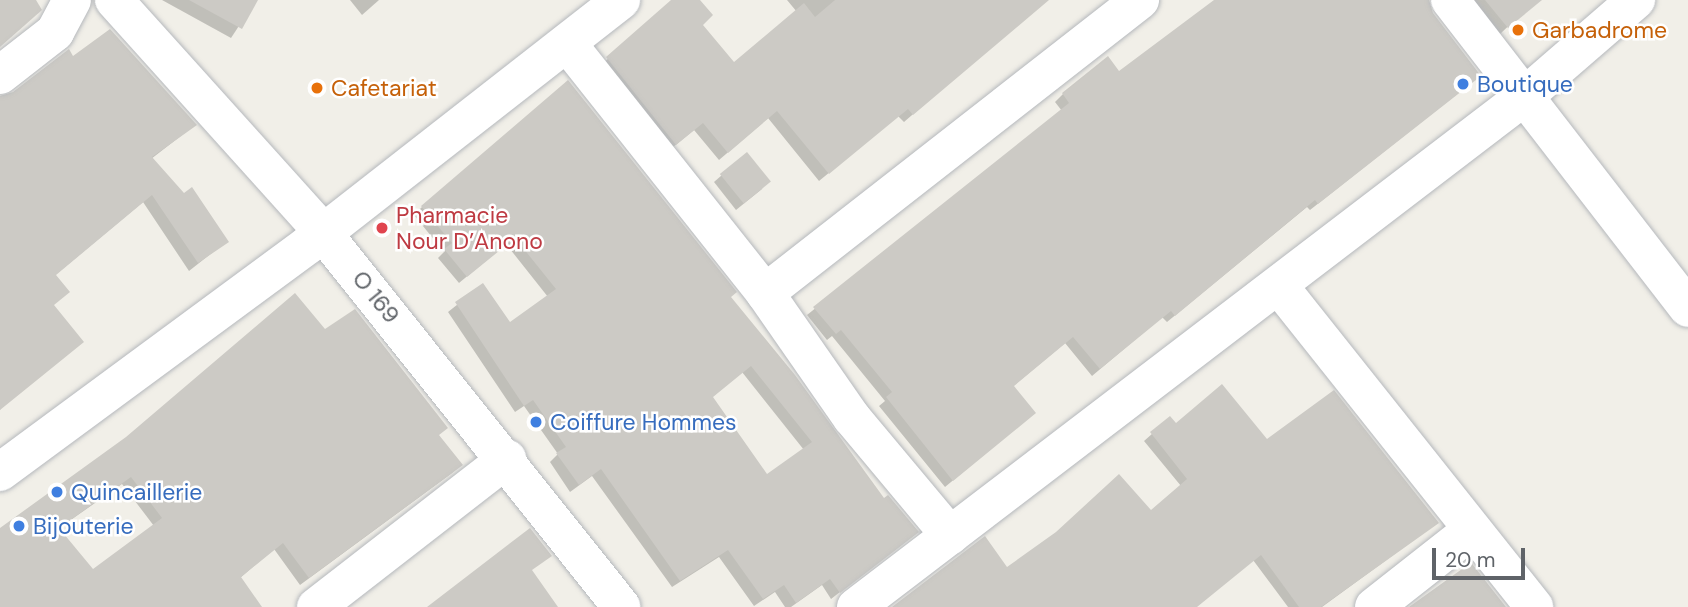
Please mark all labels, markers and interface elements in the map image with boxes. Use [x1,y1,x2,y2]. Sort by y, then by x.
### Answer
place label: Garbadrome [1532,16,1667,44]
marker: Garbadrome [1510,22,1526,38]
place label: Boutique [1477,70,1573,98]
place label: Cafetariat [331,74,437,102]
marker: Boutique [1455,76,1471,92]
marker: Cafetariat [309,80,325,96]
place label: Pharmacie Nour D’Anono [396,201,543,255]
marker: Pharmacie Nour D’Anono [374,220,390,236]
street label: O 169 [347,265,405,329]
place label: Coiffure Hommes [550,408,737,436]
marker: Coiffure Hommes [528,414,544,430]
place label: Quincaillerie [71,478,202,506]
marker: Quincaillerie [49,484,65,500]
place label: Bijouterie [33,512,134,540]
marker: Bijouterie [11,518,27,534]
scale bar [1436,534,1529,578]
text: 20 m [1445,546,1496,574]

